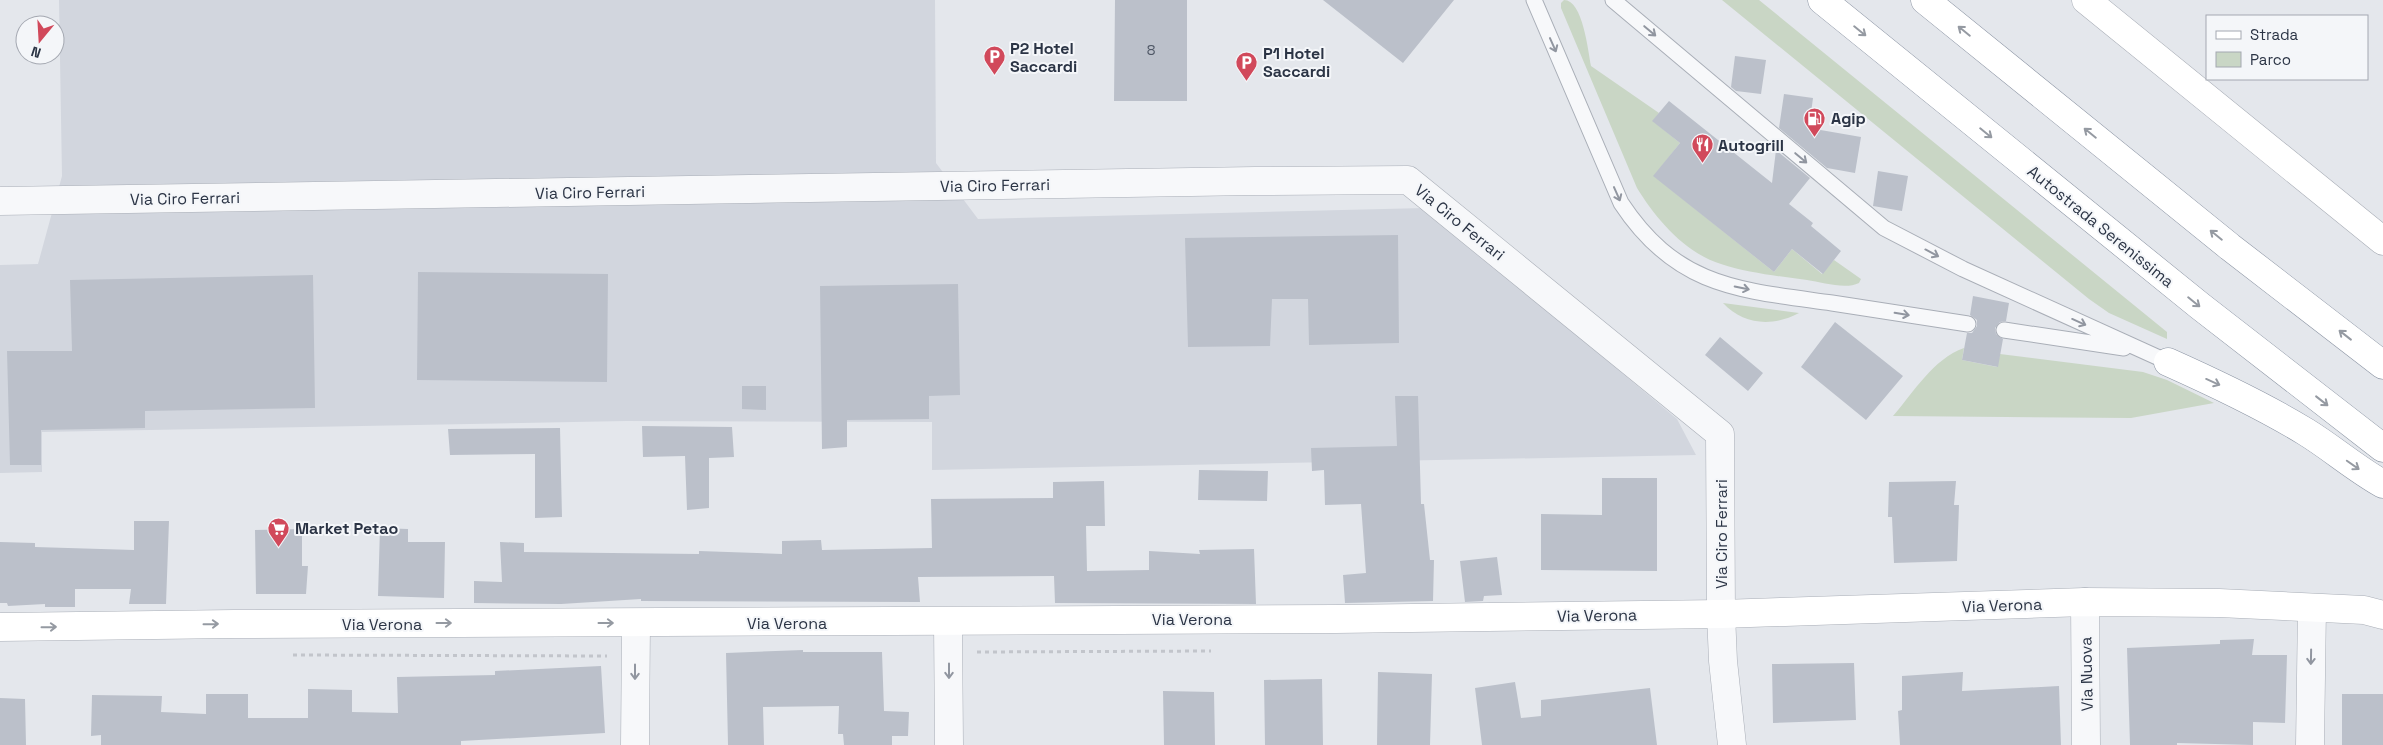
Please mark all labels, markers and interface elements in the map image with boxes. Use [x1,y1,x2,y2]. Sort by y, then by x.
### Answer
north arrow [15,15,65,65]
legend [2206,15,2368,80]
one-way arrow [1853,25,1866,36]
text: Strada [2250,25,2299,44]
one-way arrow [1644,26,1657,37]
one-way arrow [1957,26,1970,37]
one-way arrow [1549,37,1559,52]
place label: P2 Hotel Saccardi [1010,38,1077,77]
house number: 8 [1147,41,1156,59]
text: N [29,42,43,62]
place label: P1 Hotel Saccardi [1263,43,1330,82]
parking icon: P2 Hotel Saccardi [982,45,1006,76]
parking icon: P1 Hotel Saccardi [1235,50,1259,81]
text: Parco [2250,50,2291,69]
fuel station icon: Agip [1803,106,1827,137]
place label: Agip [1831,108,1866,129]
one-way arrow [1979,128,1992,139]
one-way arrow [2084,128,2097,139]
restaurant icon: Autogrill [1690,133,1714,164]
place label: Autogrill [1718,135,1784,156]
one-way arrow [1795,153,1808,164]
street label: Autostrada Serenissima [2023,161,2178,292]
street label: Via Ciro Ferrari [940,174,1050,197]
street label: Via Ciro Ferrari [1410,180,1509,265]
street label: Via Ciro Ferrari [535,181,645,204]
one-way arrow [1612,186,1622,201]
street label: Via Ciro Ferrari [130,187,240,210]
one-way arrow [2210,230,2223,241]
one-way arrow [1925,249,1939,259]
one-way arrow [1733,284,1749,294]
one-way arrow [2187,296,2200,307]
one-way arrow [1894,309,1910,319]
one-way arrow [2072,318,2087,328]
one-way arrow [2338,330,2351,341]
one-way arrow [2205,378,2220,388]
one-way arrow [2315,396,2328,407]
one-way arrow [2346,460,2360,470]
street label: Via Ciro Ferrari [1711,479,1732,589]
supermarket icon: Market Petao [267,516,291,547]
place label: Market Petao [295,518,398,539]
street label: Via Verona [1961,594,2043,617]
street label: Via Verona [1557,604,1637,627]
street label: Via Verona [1152,609,1232,630]
street label: Via Verona [747,613,827,634]
street label: Via Verona [342,614,422,635]
one-way arrow [435,618,451,628]
one-way arrow [598,618,614,628]
one-way arrow [203,620,219,629]
one-way arrow [40,622,56,632]
street label: Via Nuova [2075,636,2098,712]
one-way arrow [2307,648,2316,664]
one-way arrow [630,663,640,679]
one-way arrow [944,663,954,679]

